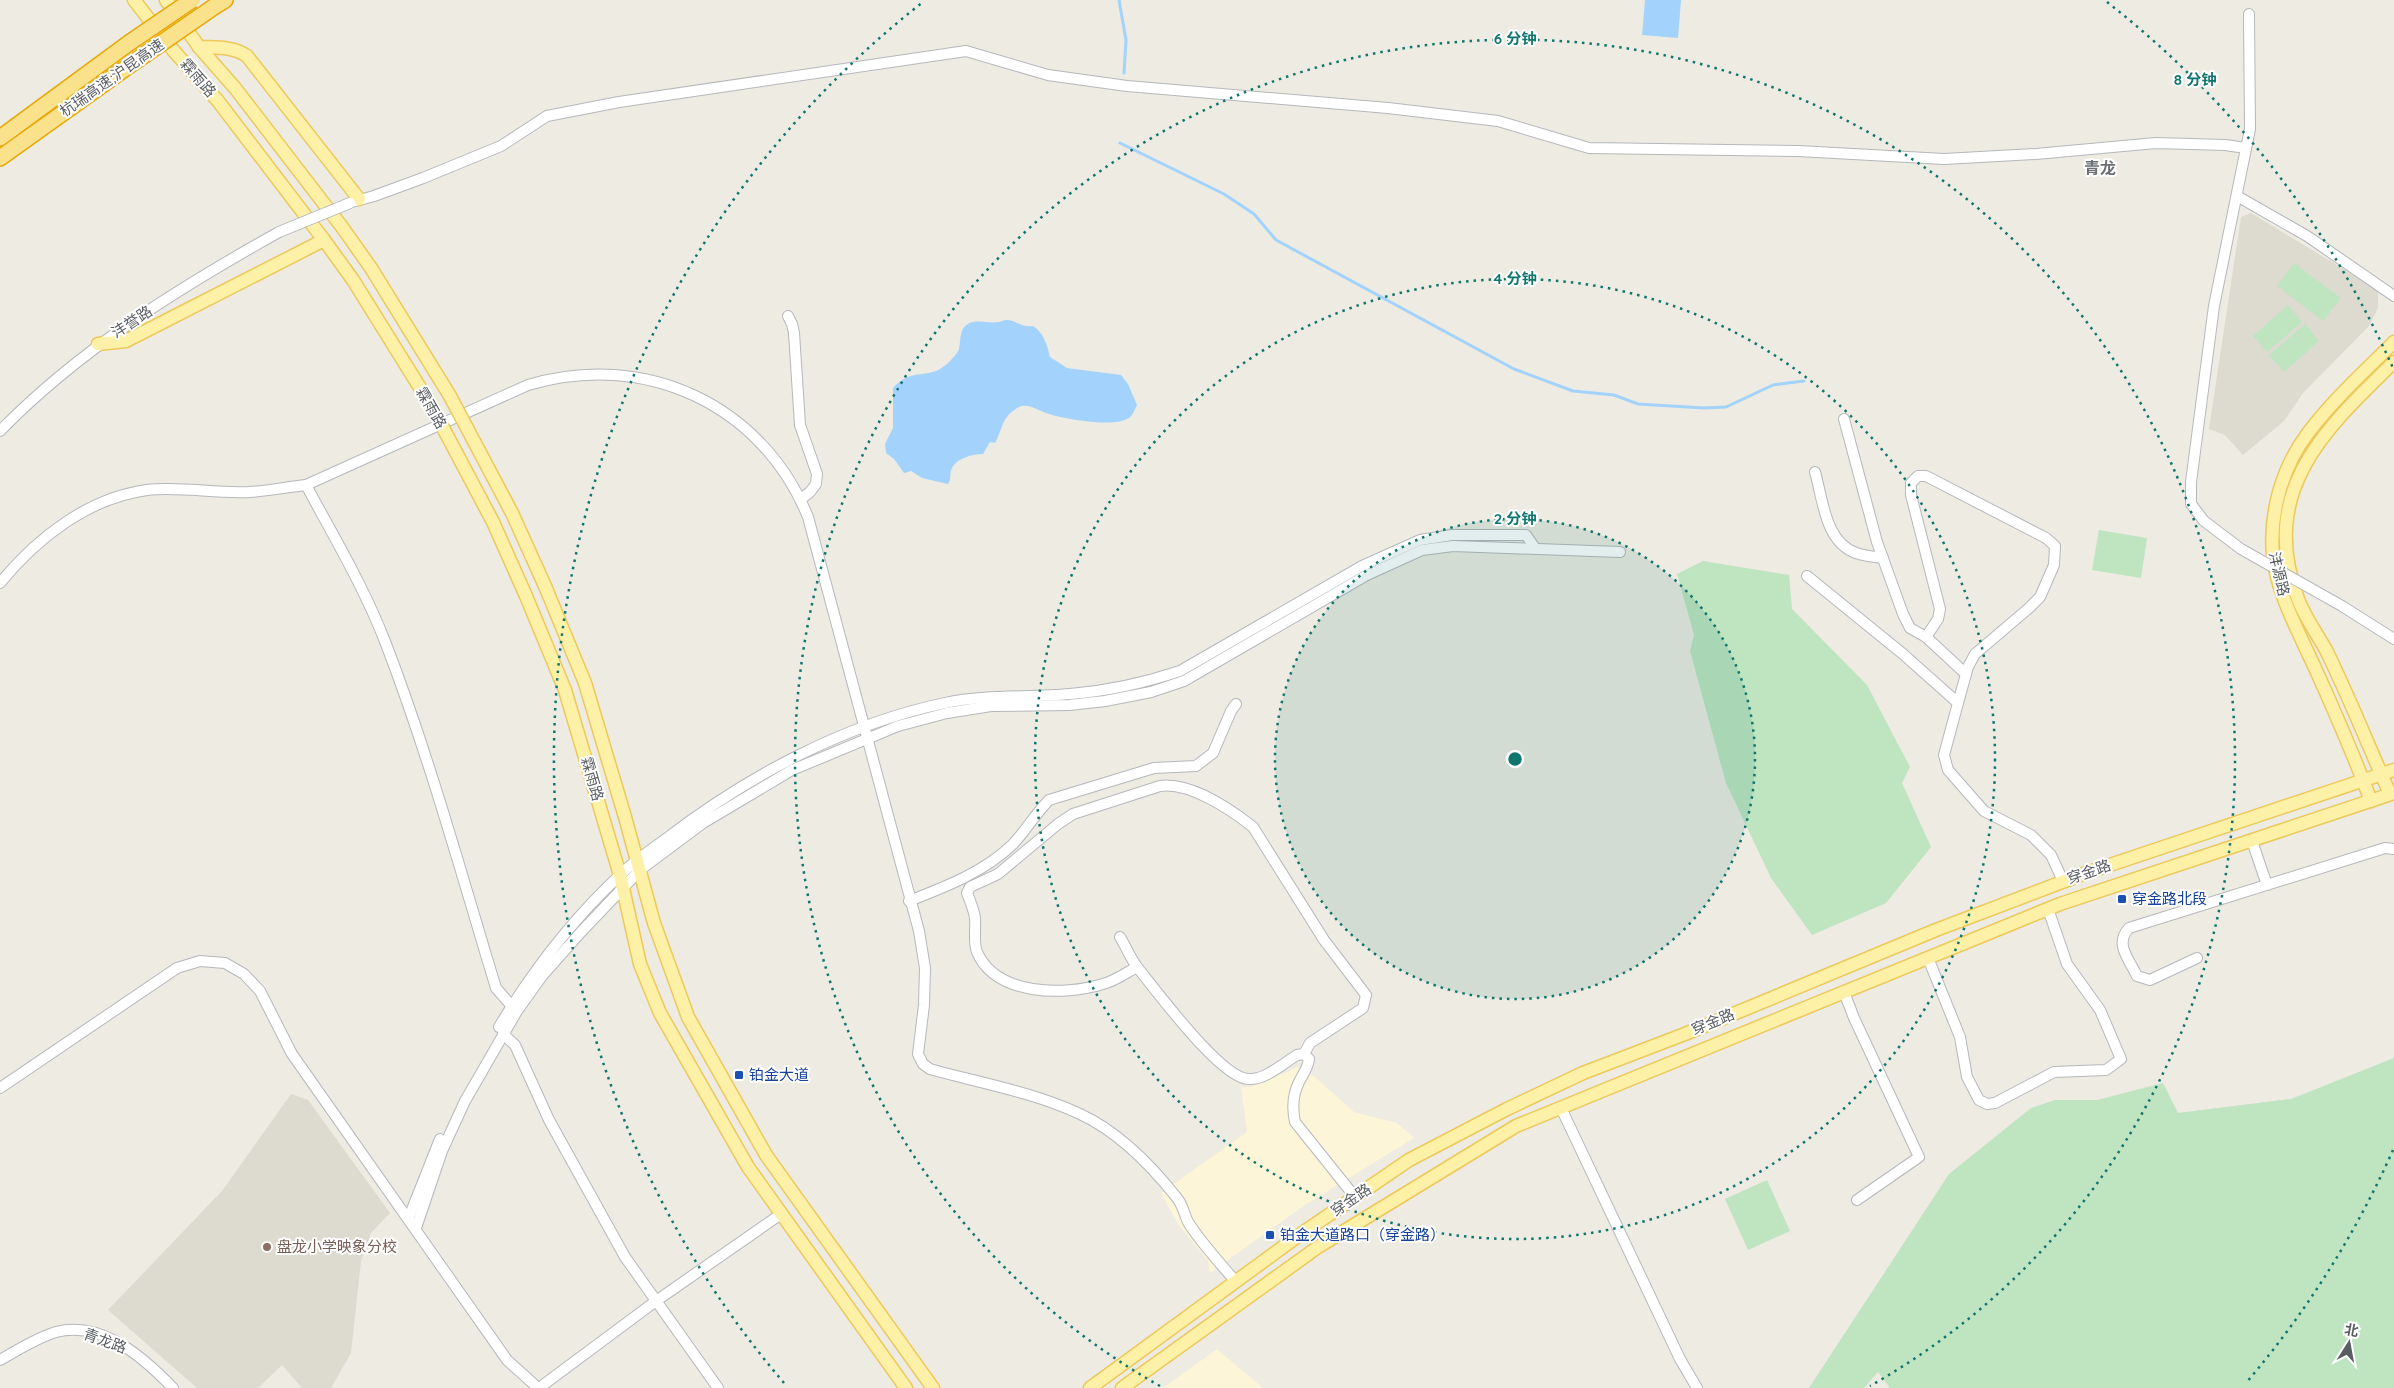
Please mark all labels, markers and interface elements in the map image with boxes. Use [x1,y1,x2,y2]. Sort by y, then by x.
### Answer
text: 6 分钟 [1494,29,1536,48]
street label: 杭瑞高速;沪昆高速 [56,35,168,121]
street label: 霖雨路 [176,54,220,101]
text: 8 分钟 [2174,70,2216,89]
district label: 青龙 [2084,158,2116,178]
text: 4 分钟 [1493,269,1537,288]
street label: 沣誉路 [108,301,156,342]
street label: 霖雨路 [412,384,451,432]
text: 2 分钟 [1494,509,1536,528]
street label: 沣源路 [2265,550,2294,598]
centre of rings [1506,750,1524,768]
street label: 霖雨路 [577,755,608,803]
street label: 穿金路 [2064,855,2113,888]
place label: 穿金路北段 [2132,889,2207,908]
marker: 穿金路北段 [2116,893,2128,905]
street label: 穿金路 [1688,1004,1737,1039]
place label: 铂金大道 [749,1065,809,1084]
marker: 铂金大道 [733,1069,745,1081]
street label: 穿金路 [1327,1179,1375,1220]
place label: 铂金大道路口（穿金路） [1280,1225,1445,1244]
marker: 铂金大道路口（穿金路） [1264,1229,1276,1241]
place label: 盘龙小学映象分校 [277,1237,397,1256]
marker: 盘龙小学映象分校 [261,1241,273,1253]
north arrow [2324,1318,2374,1368]
text: 北 [2343,1320,2360,1340]
street label: 青龙路 [81,1324,130,1357]

